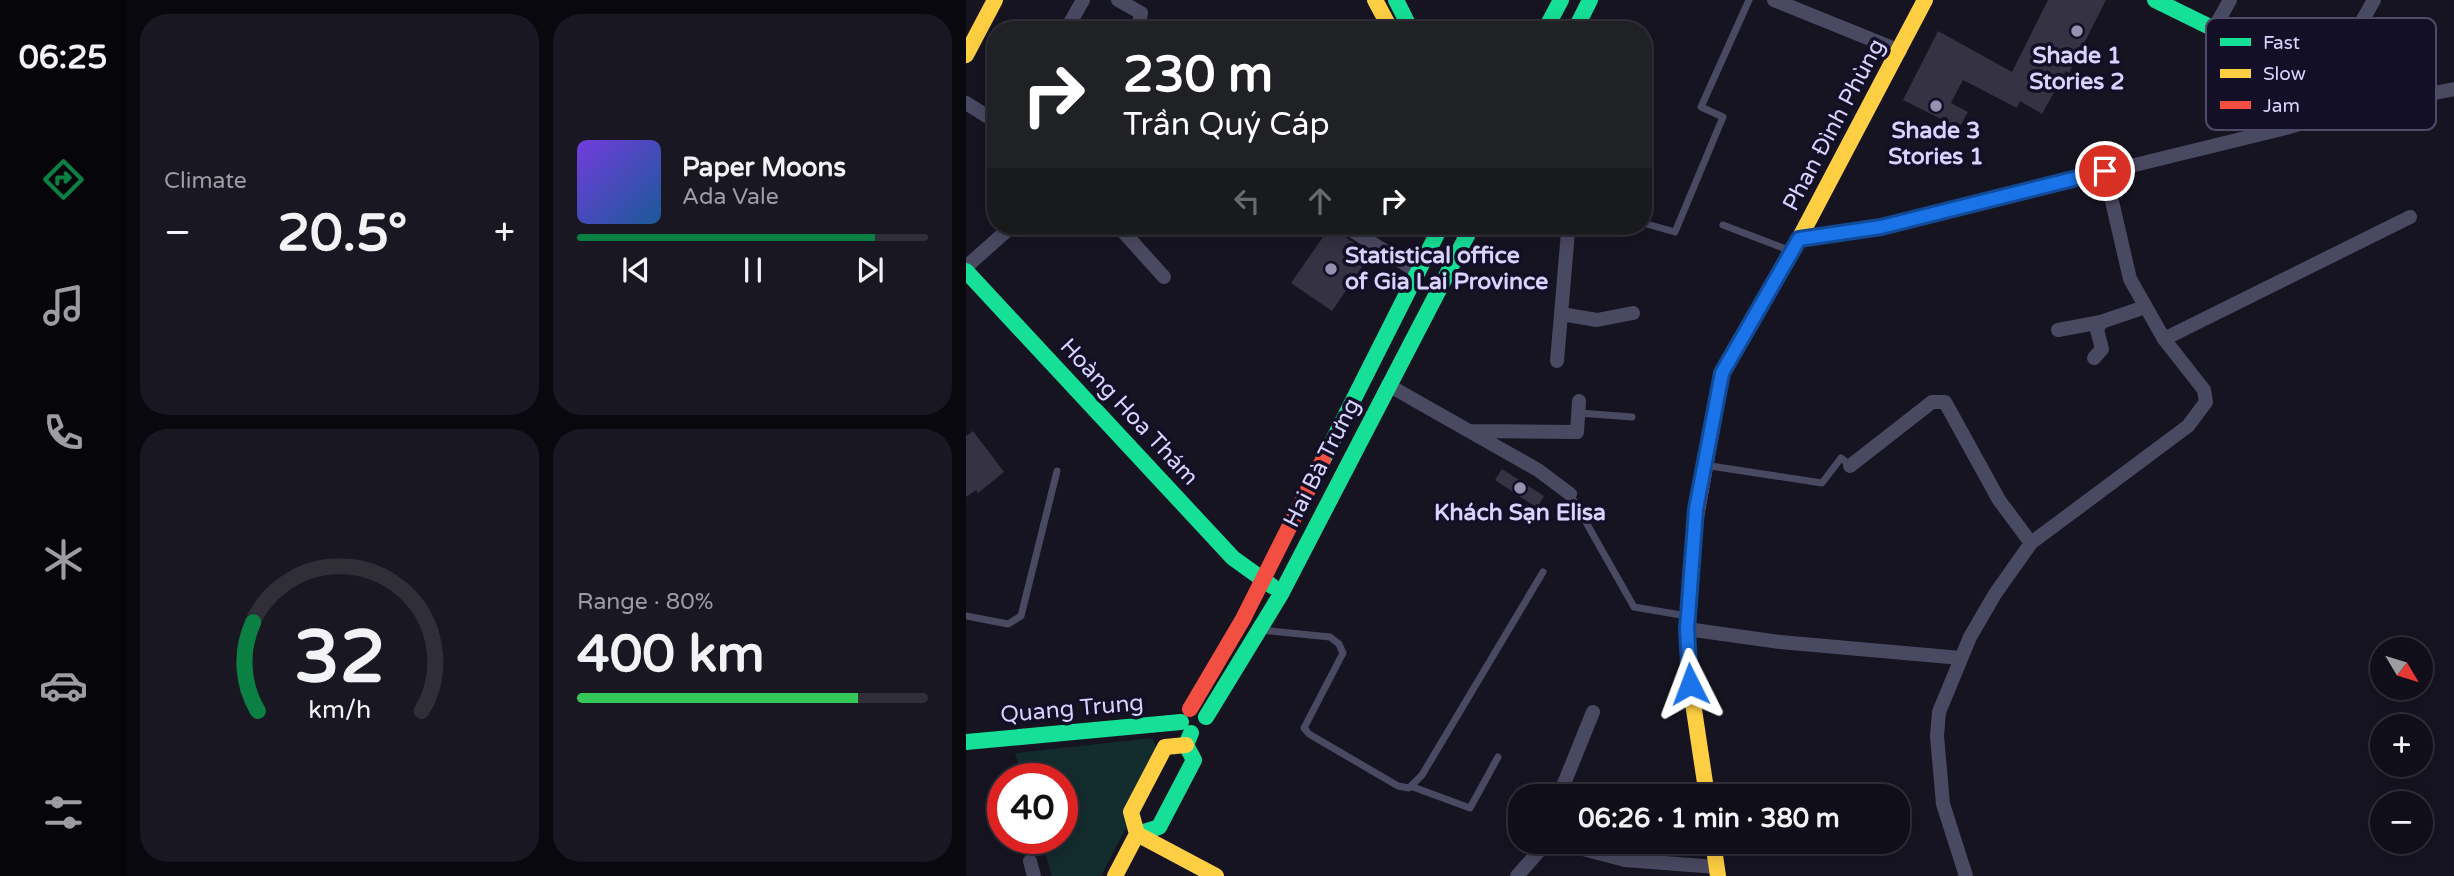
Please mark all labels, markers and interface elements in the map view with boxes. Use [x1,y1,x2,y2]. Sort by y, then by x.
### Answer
legend [2206,18,2436,130]
marker: Shade 1 Stories 2 [2069,23,2085,39]
text: Fast [2263,32,2300,54]
street label: Phan Đình Phùng [1777,34,1891,216]
text: 06:25 [19,39,107,77]
place label: Shade 1 Stories 2 [2029,42,2125,96]
text: 230 m [1123,46,1273,105]
icon: right [1008,49,1099,140]
text: Slow [2263,63,2306,85]
text: Jam [2263,95,2300,117]
marker: Shade 3 Stories 1 [1928,98,1944,114]
text: Trần Quý Cáp [1123,106,1330,144]
place label: Shade 3 Stories 1 [1888,117,1984,171]
pin [2075,141,2135,201]
text: Paper Moons [682,152,846,183]
icon: arrive [2086,152,2124,190]
icon: directions [39,155,88,204]
text: Climate [164,167,247,195]
icon: left [1228,182,1266,220]
icon: ahead [1301,182,1339,220]
icon: right [1374,182,1412,220]
text: Ada Vale [682,183,779,211]
text: 20.5° [277,202,407,265]
text: − [164,210,191,256]
text: + [494,210,515,256]
place label: Statistical office of Gia Lai Province [1345,242,1548,296]
icon: previous [617,251,655,289]
icon: pause [734,251,772,289]
icon: next [851,251,889,289]
marker: Statistical office of Gia Lai Province [1323,261,1339,277]
icon: music [39,281,88,330]
street label: Hoàng Hoa Thám [1054,333,1204,491]
street label: Hai Bà Trưng [1278,394,1366,532]
icon: phone [39,408,88,457]
marker: Khách Sạn Elisa [1512,480,1528,496]
place label: Khách Sạn Elisa [1434,499,1606,527]
icon: climate [39,535,88,584]
text: Range · 80% [577,588,713,616]
text: 32 [294,615,385,703]
text: 400 km [577,623,765,686]
north arrow [2370,637,2432,700]
map controls [2370,637,2433,854]
position arrow [1653,647,1727,721]
icon: car [39,661,88,710]
street label: Quang Trung [999,689,1145,729]
text: km/h [308,695,371,725]
button: + [2370,714,2433,777]
speed limit sign: 40 [987,763,1078,854]
icon: filters [39,788,88,837]
button: − [2370,791,2433,854]
text: 06:26 · 1 min · 380 m [1578,803,1840,834]

